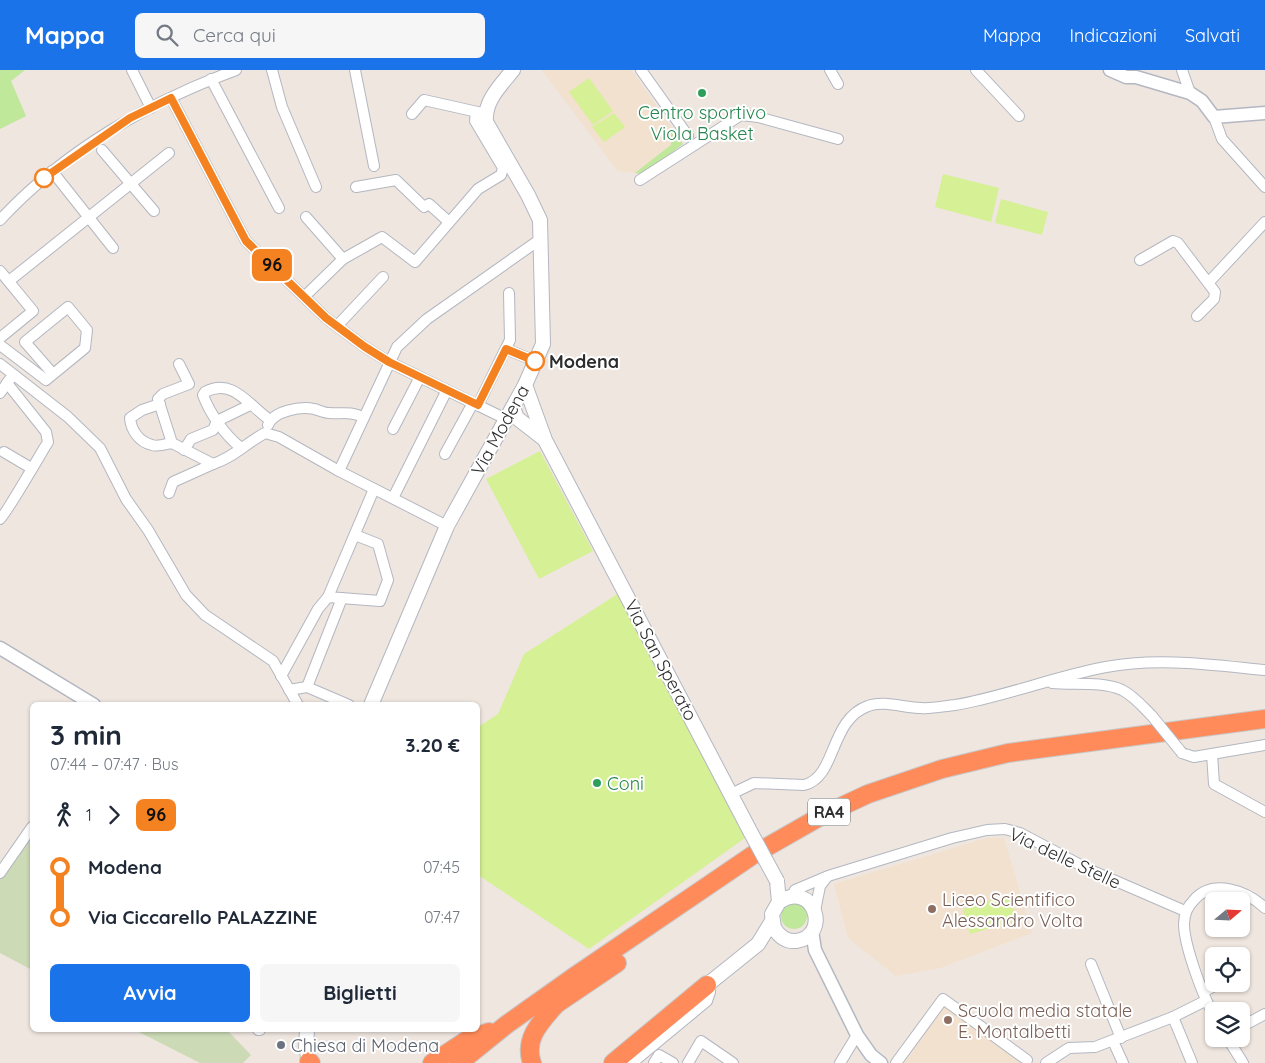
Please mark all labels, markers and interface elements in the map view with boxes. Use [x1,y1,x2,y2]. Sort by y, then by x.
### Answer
search box [135,13,485,58]
text: Mappa [25,20,105,50]
icon: search [153,21,181,49]
text: Cerca qui [193,23,276,47]
text: Mappa [983,24,1041,47]
text: Indicazioni [1069,24,1157,47]
text: Salvati [1185,24,1240,47]
marker: Centro sportivo Viola Basket [696,87,708,99]
place label: Centro sportivo Viola Basket [638,101,766,145]
unlabelled marker [34,168,54,188]
line badge: 96 [250,249,294,281]
text: 96 [262,253,282,276]
place label: Modena [549,350,619,373]
marker: Modena [525,351,545,371]
street label: Via Modena [466,381,534,479]
street label: Via San Sperato [619,596,703,724]
text: 3 min [50,717,122,752]
text: 3.20 € [405,733,460,757]
text: 07:44 – 07:47 · Bus [50,754,178,774]
place label: Coni [607,772,644,795]
marker: Coni [591,777,603,789]
road number: RA4 [808,799,850,826]
icon: walk [50,801,78,829]
icon: forward [100,801,128,829]
text: 96 [146,803,166,826]
text: 1 [86,805,92,825]
street label: Via delle Stelle [1006,822,1124,894]
text: Modena [88,855,162,879]
text: 07:45 [423,857,460,877]
place label: Liceo Scientifico Alessandro Volta [942,888,1083,932]
north arrow [1205,892,1250,938]
map controls [1205,892,1250,1047]
marker: Liceo Scientifico Alessandro Volta [926,903,938,915]
text: Via Ciccarello PALAZZINE [88,905,317,929]
text: 07:47 [424,907,460,927]
button: locate [1205,947,1250,992]
button: Avvia [50,964,250,1022]
button: Biglietti [260,964,460,1022]
place label: Scuola media statale E. Montalbetti [958,999,1132,1043]
button: layers [1205,1002,1250,1047]
marker: Scuola media statale E. Montalbetti [942,1014,954,1026]
place label: Chiesa di Modena [291,1034,439,1057]
marker: Chiesa di Modena [275,1039,287,1051]

